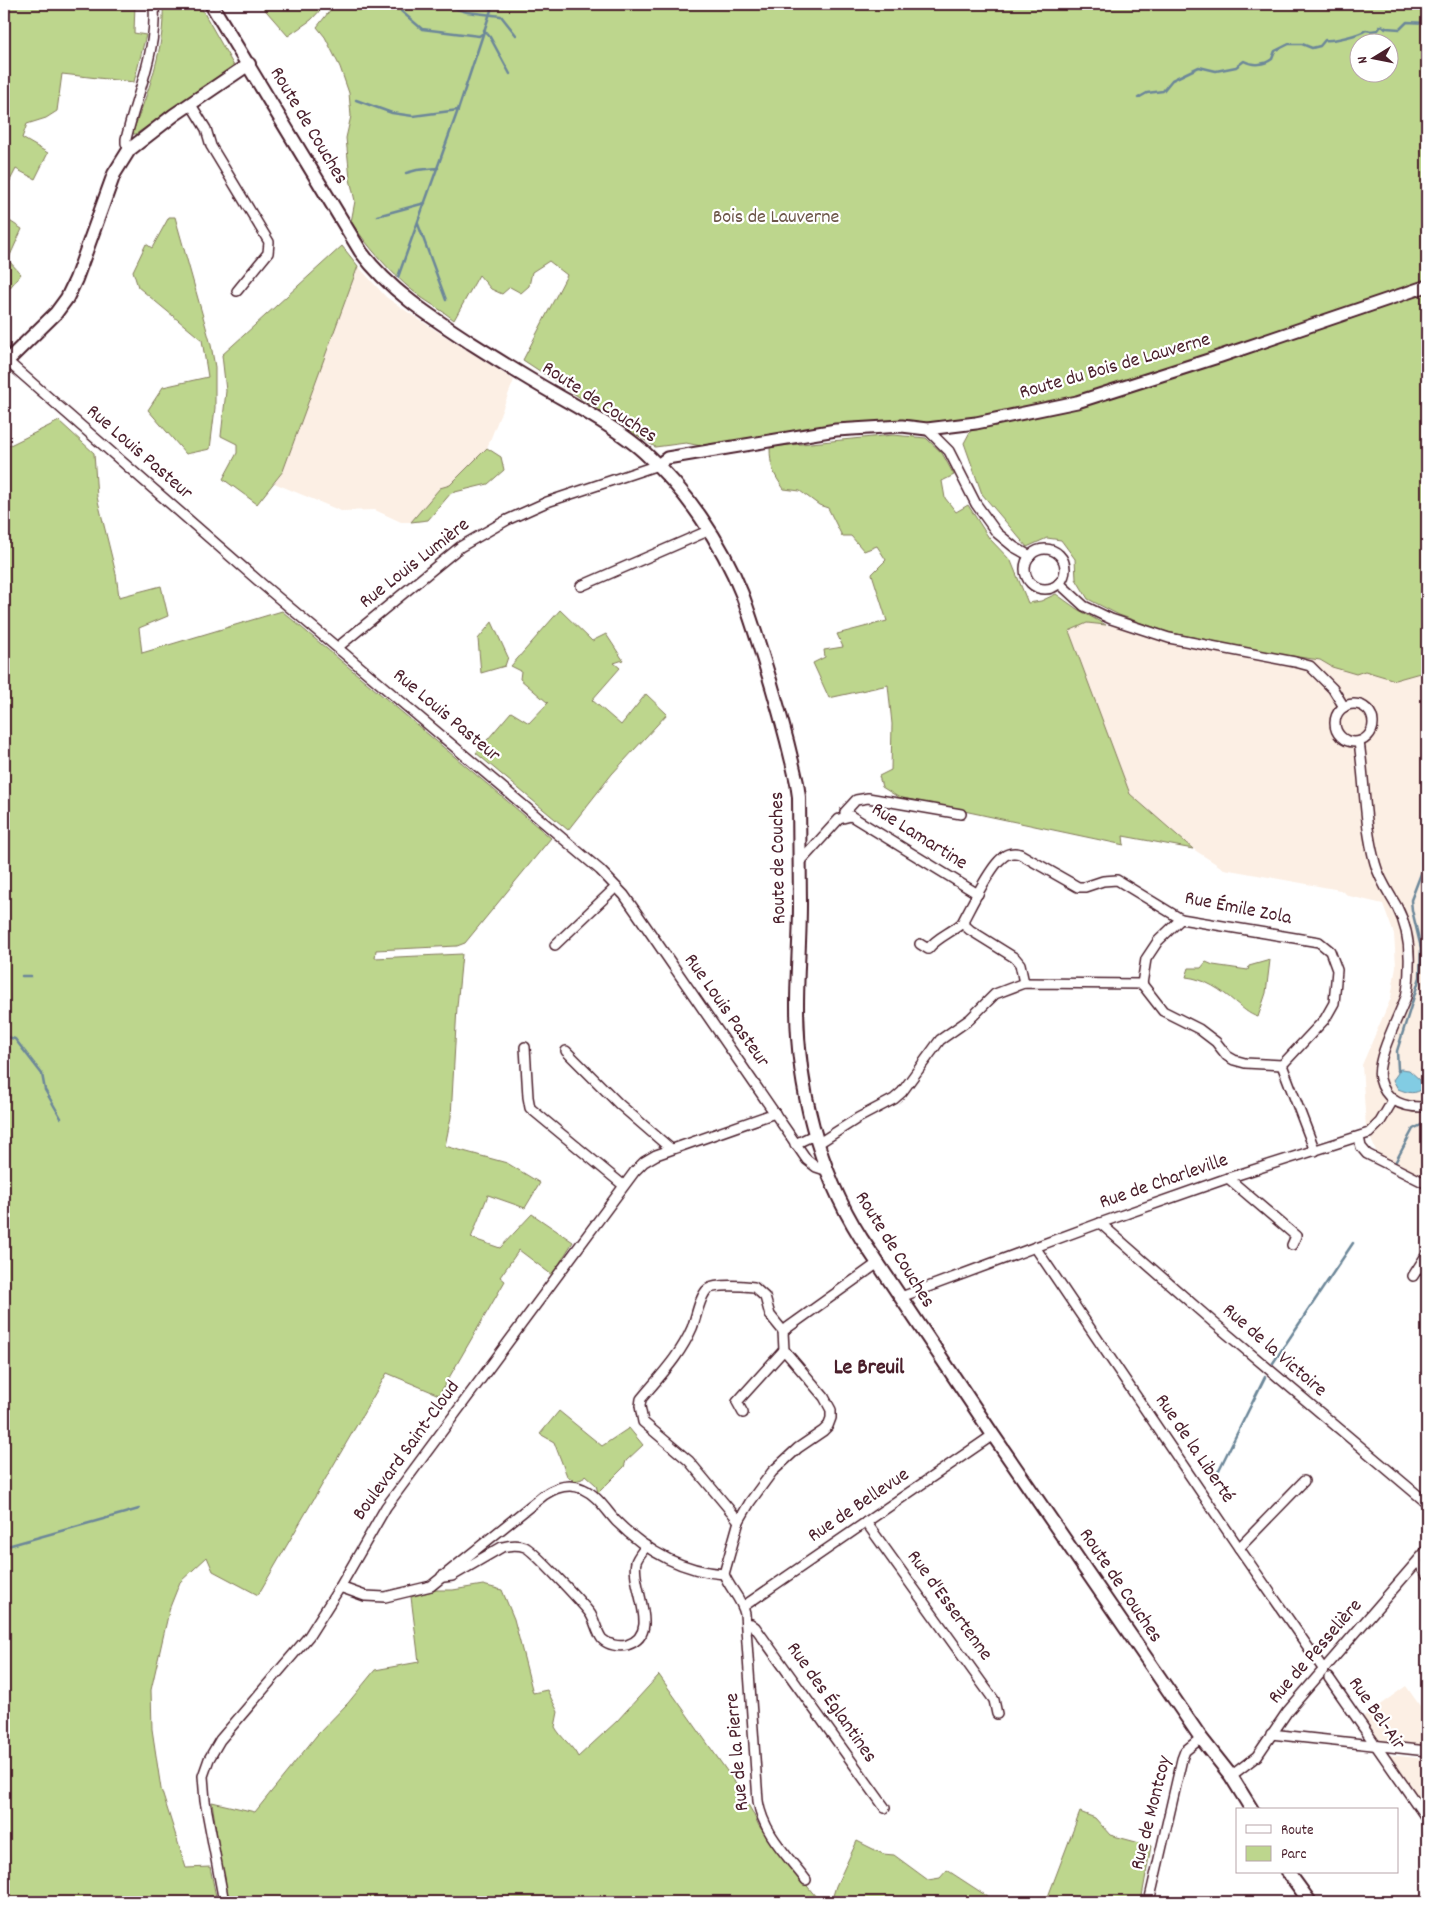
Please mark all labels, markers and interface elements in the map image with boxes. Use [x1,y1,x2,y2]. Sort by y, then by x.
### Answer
north arrow [1348,32,1398,82]
text: N [1353,55,1374,65]
street label: Route de Couches [262,62,354,190]
park label: Bois de Lauverne [713,204,839,232]
street label: Route du Bois de Lauverne [1016,326,1214,408]
street label: Route de Couches [536,355,662,451]
street label: Rue Louis Pasteur [80,399,199,508]
street label: Rue Louis Lumière [354,512,476,616]
street label: Rue Louis Pasteur [386,662,506,770]
street label: Route de Couches [764,791,794,925]
street label: Rue Lamartine [865,796,973,878]
street label: Rue Émile Zola [1182,885,1294,933]
street label: Rue Louis Pasteur [676,948,776,1074]
street label: Rue de Charleville [1096,1147,1232,1217]
street label: Route de Couches [847,1186,941,1314]
street label: Rue de la Victoire [1215,1298,1333,1405]
district label: Le Breuil [834,1353,905,1384]
street label: Boulevard Saint-Cloud [347,1375,467,1527]
street label: Rue de la Liberté [1147,1389,1241,1509]
street label: Rue de Bellevue [803,1462,915,1550]
street label: Route de Couches [1071,1523,1169,1649]
street label: Rue d'Essertenne [899,1545,999,1667]
street label: Rue de Pesselière [1262,1593,1370,1711]
street label: Rue des Églantines [779,1637,883,1769]
street label: Rue Bel-Air [1341,1672,1412,1757]
street label: Rue de la Pierre [719,1692,757,1812]
street label: Rue de Montcoy [1124,1752,1180,1873]
legend [1236,1808,1398,1874]
text: Route [1281,1820,1314,1842]
text: Parc [1281,1844,1306,1866]

